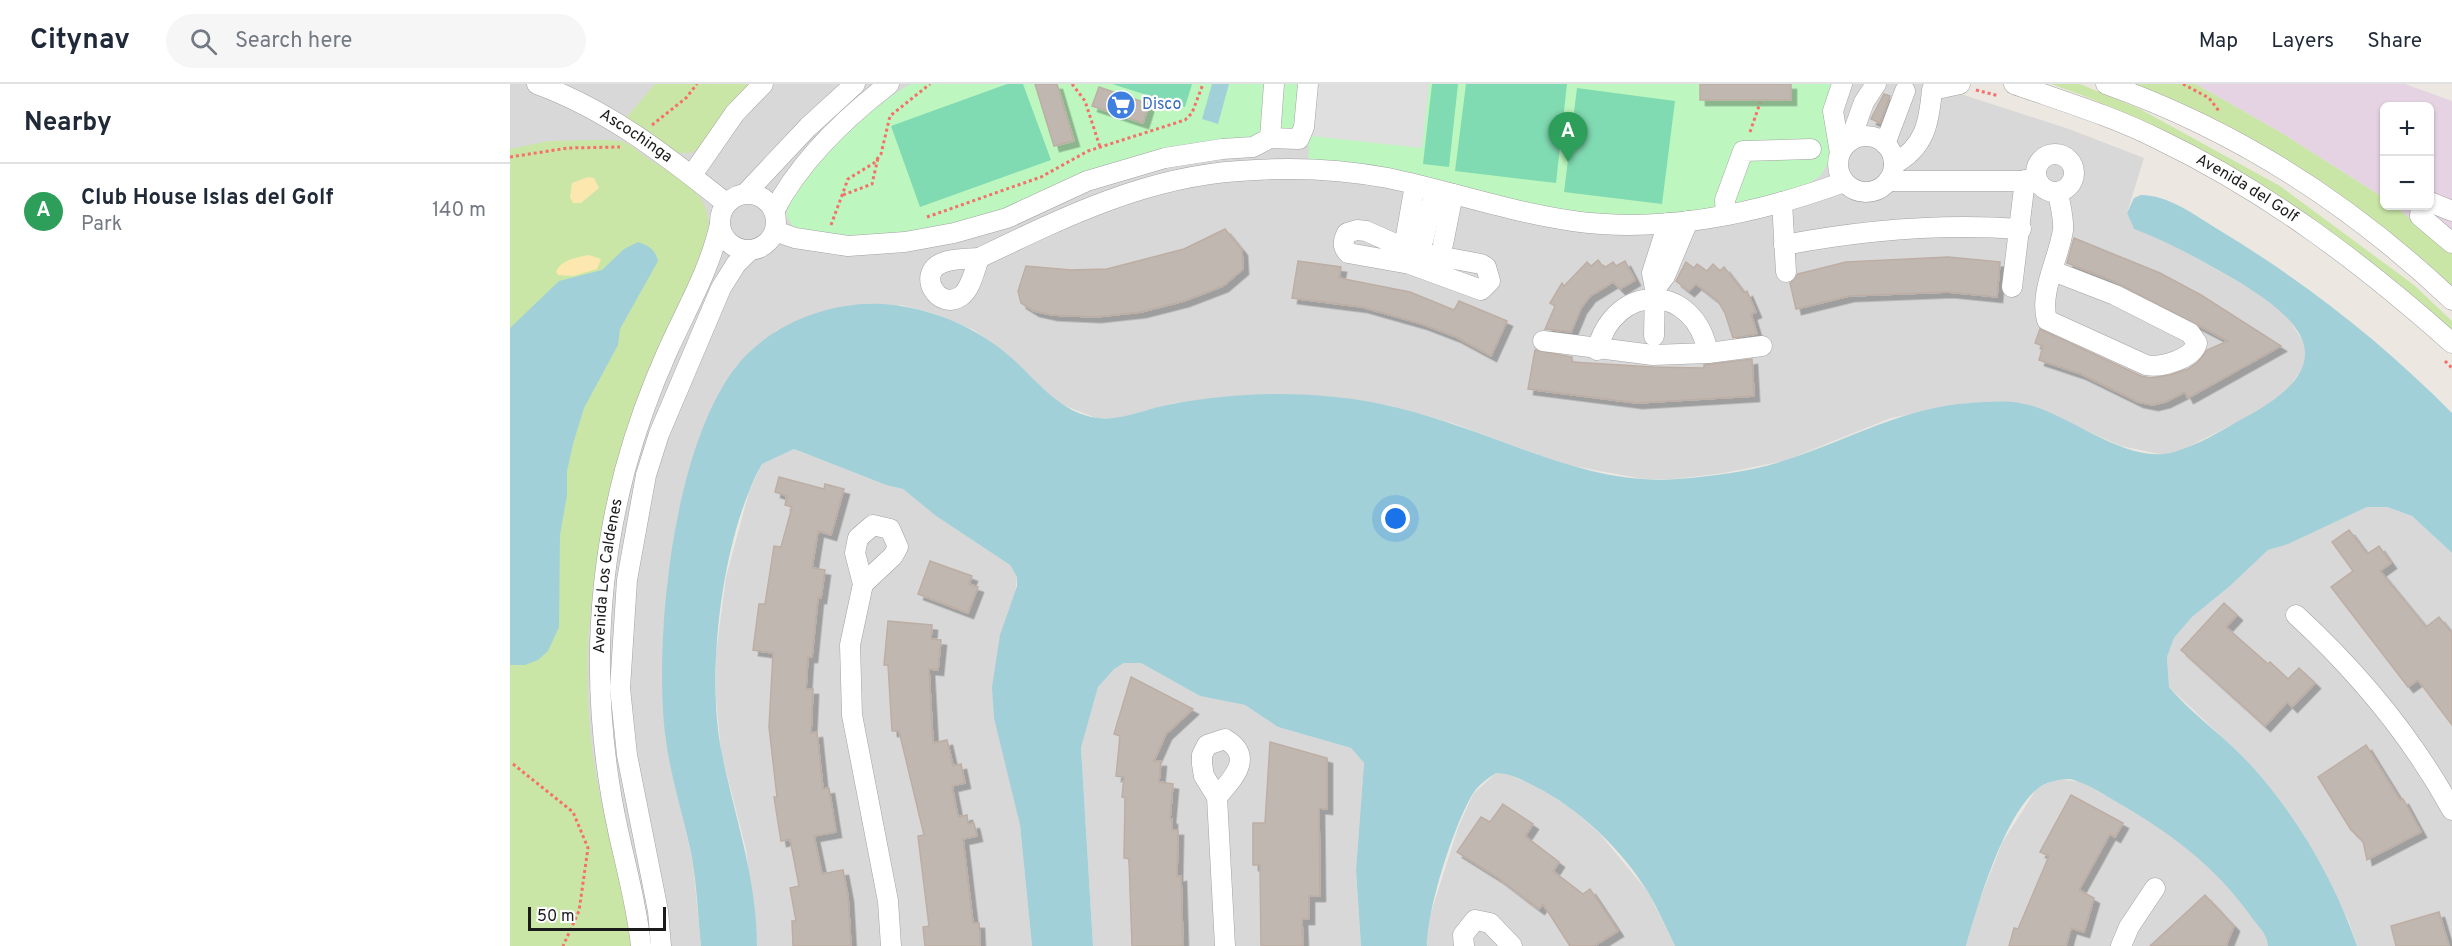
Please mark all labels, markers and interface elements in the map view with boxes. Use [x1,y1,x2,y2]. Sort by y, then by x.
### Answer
search box [166,14,586,68]
text: Citynav [30,23,130,59]
icon: search [187,25,220,58]
text: Search here [235,28,352,55]
text: Map [2199,28,2238,55]
text: Layers [2271,28,2334,55]
text: Share [2367,28,2422,55]
supermarket icon: Disco [1105,89,1137,121]
place label: Disco [1142,95,1181,115]
map controls [2380,102,2434,210]
button: + [2380,102,2434,156]
street label: Ascochinga [596,105,676,168]
text: Nearby [24,107,112,140]
pin: A [1548,112,1588,162]
street label: Avenida del Golf [2192,150,2302,228]
button: − [2380,156,2434,210]
text: Club House Islas del Golf [81,185,333,212]
text: A [36,198,51,224]
text: 140 m [432,198,486,224]
text: Park [81,212,122,238]
street label: Avenida Los Caldenes [590,497,628,654]
your location [1381,504,1410,533]
scale bar [528,904,666,932]
text: 50 m [537,907,575,927]

